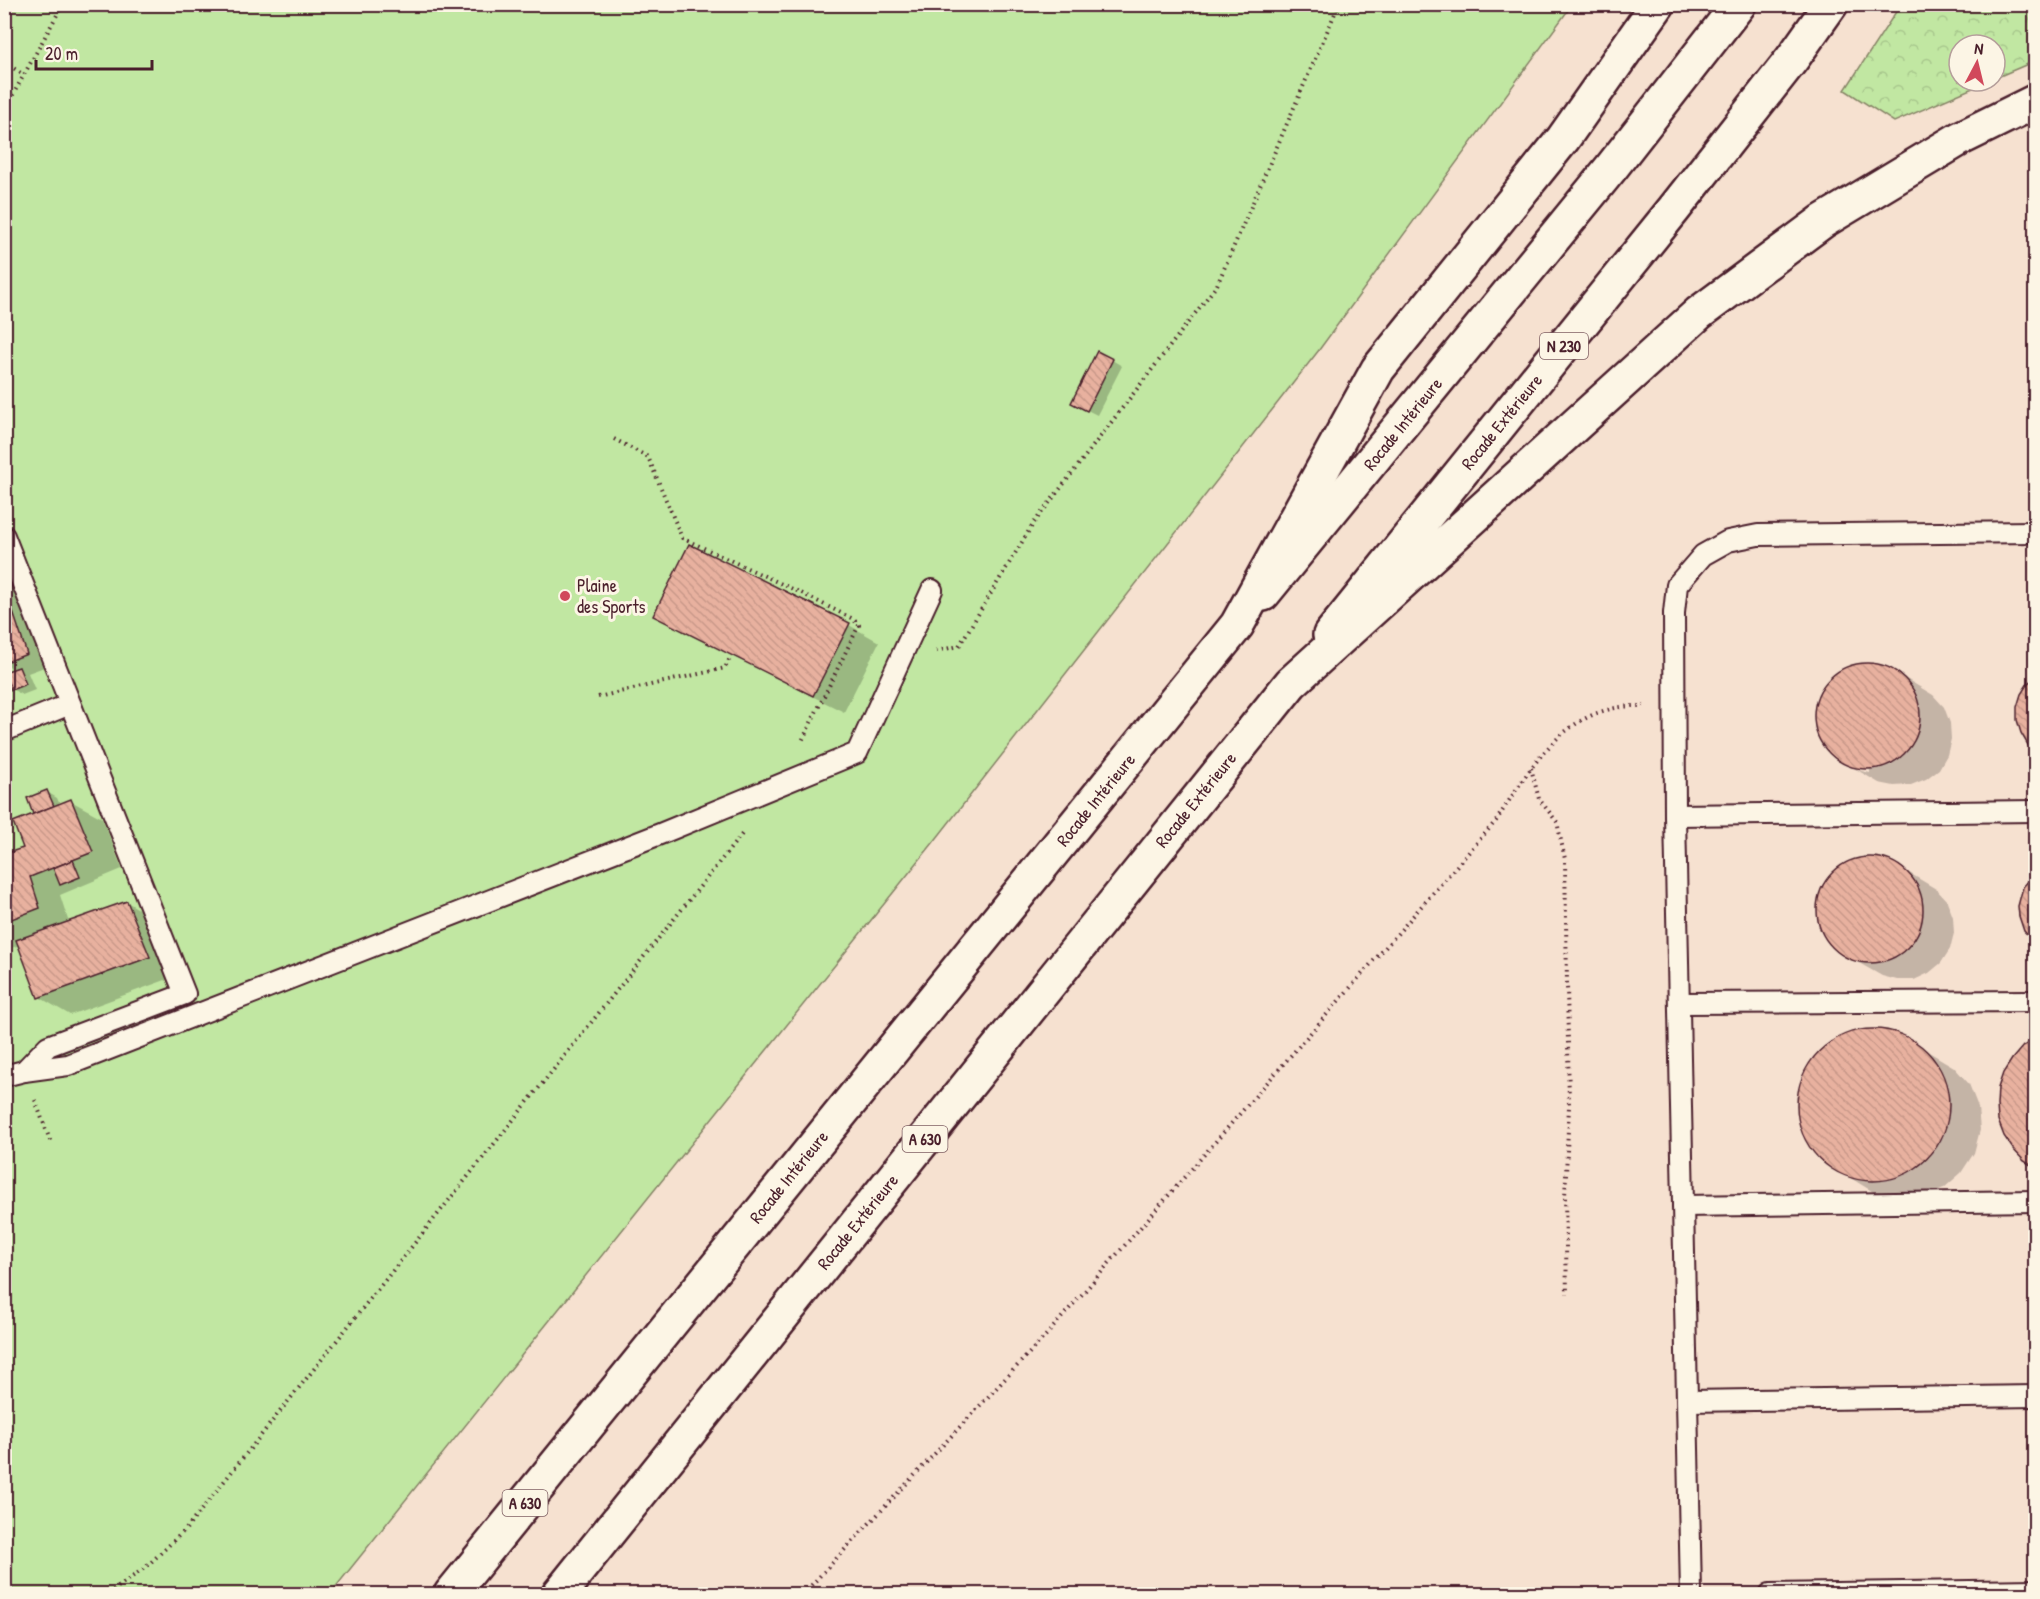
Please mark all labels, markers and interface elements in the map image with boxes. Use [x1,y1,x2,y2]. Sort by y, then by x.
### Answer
scale bar [36,33,152,71]
north arrow [1947,33,2007,93]
text: N [1973,37,1985,60]
text: 20 m [45,41,78,66]
road number: N 230 [1540,333,1588,359]
street label: Rocade Extérieure [1455,369,1548,475]
street label: Rocade Intérieure [1357,372,1448,475]
place label: Plaine des Sports [577,573,646,619]
marker: Plaine des Sports [558,589,572,603]
street label: Rocade Extérieure [1149,747,1242,853]
street label: Rocade Intérieure [1050,748,1141,851]
street label: Rocade Intérieure [743,1125,834,1228]
road number: A 630 [902,1126,948,1152]
street label: Rocade Extérieure [811,1169,904,1275]
road number: A 630 [502,1490,548,1516]

